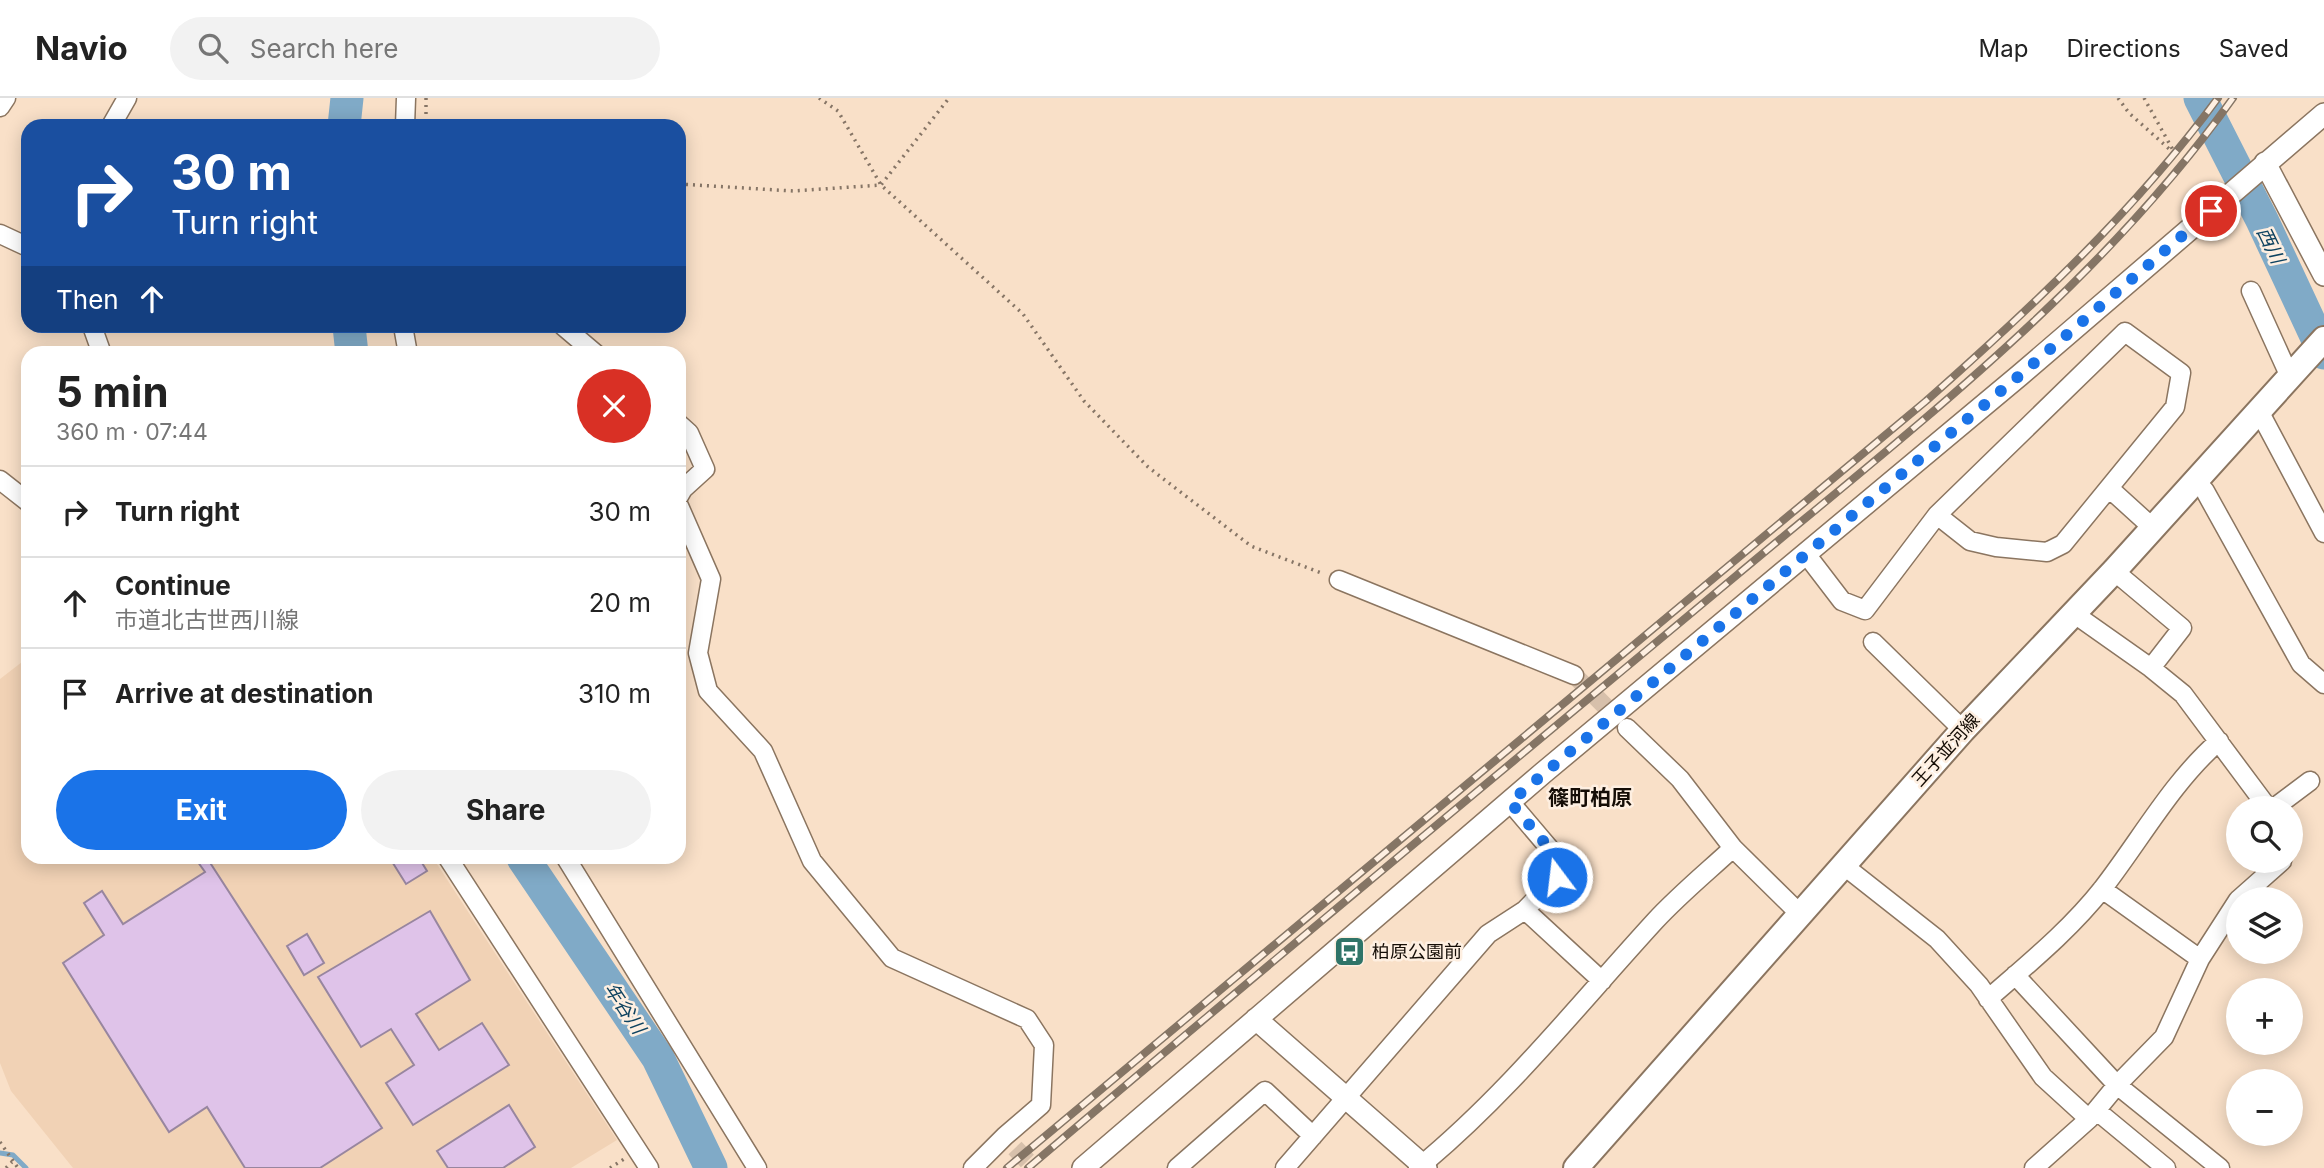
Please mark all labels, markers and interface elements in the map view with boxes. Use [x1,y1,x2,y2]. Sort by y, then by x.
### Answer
search box [170,17,660,80]
text: Navio [35,28,128,68]
icon: search [194,29,232,67]
text: Search here [250,33,398,64]
text: Map [1979,34,2028,63]
text: Directions [2066,34,2181,63]
text: Saved [2219,34,2289,63]
text: 30 m [171,143,292,202]
icon: right [56,147,147,238]
pin [2181,181,2241,241]
icon: arrive [2192,192,2230,230]
text: Turn right [171,203,318,242]
water label: 西川 [2252,223,2290,269]
icon: ahead [133,280,171,318]
text: Then [56,284,119,315]
text: 5 min [56,366,169,417]
button: close [577,369,651,443]
text: 360 m · 07:44 [56,418,208,446]
icon: right [56,493,94,531]
text: Turn right [115,496,240,527]
text: 30 m [588,496,651,527]
text: Continue [115,570,231,601]
icon: ahead [56,584,94,622]
text: 20 m [589,587,651,618]
text: 市道北古世西川線 [115,606,299,634]
icon: arrive [56,675,94,713]
text: Arrive at destination [115,678,374,709]
text: 310 m [578,678,651,709]
street label: 王子並河線 [1908,709,1984,790]
button: Exit [56,770,347,850]
button: Share [361,770,651,850]
district label: 篠町柏原 [1548,785,1632,810]
map controls [2226,796,2303,1146]
button: search [2226,796,2303,873]
position arrow [1520,840,1594,914]
button: layers [2226,887,2303,964]
bus stop icon: 柏原公園前 [1332,935,1366,969]
place label: 柏原公園前 [1372,941,1462,962]
water label: 年谷川 [599,978,651,1040]
button: + [2226,978,2303,1055]
button: − [2226,1069,2303,1146]

